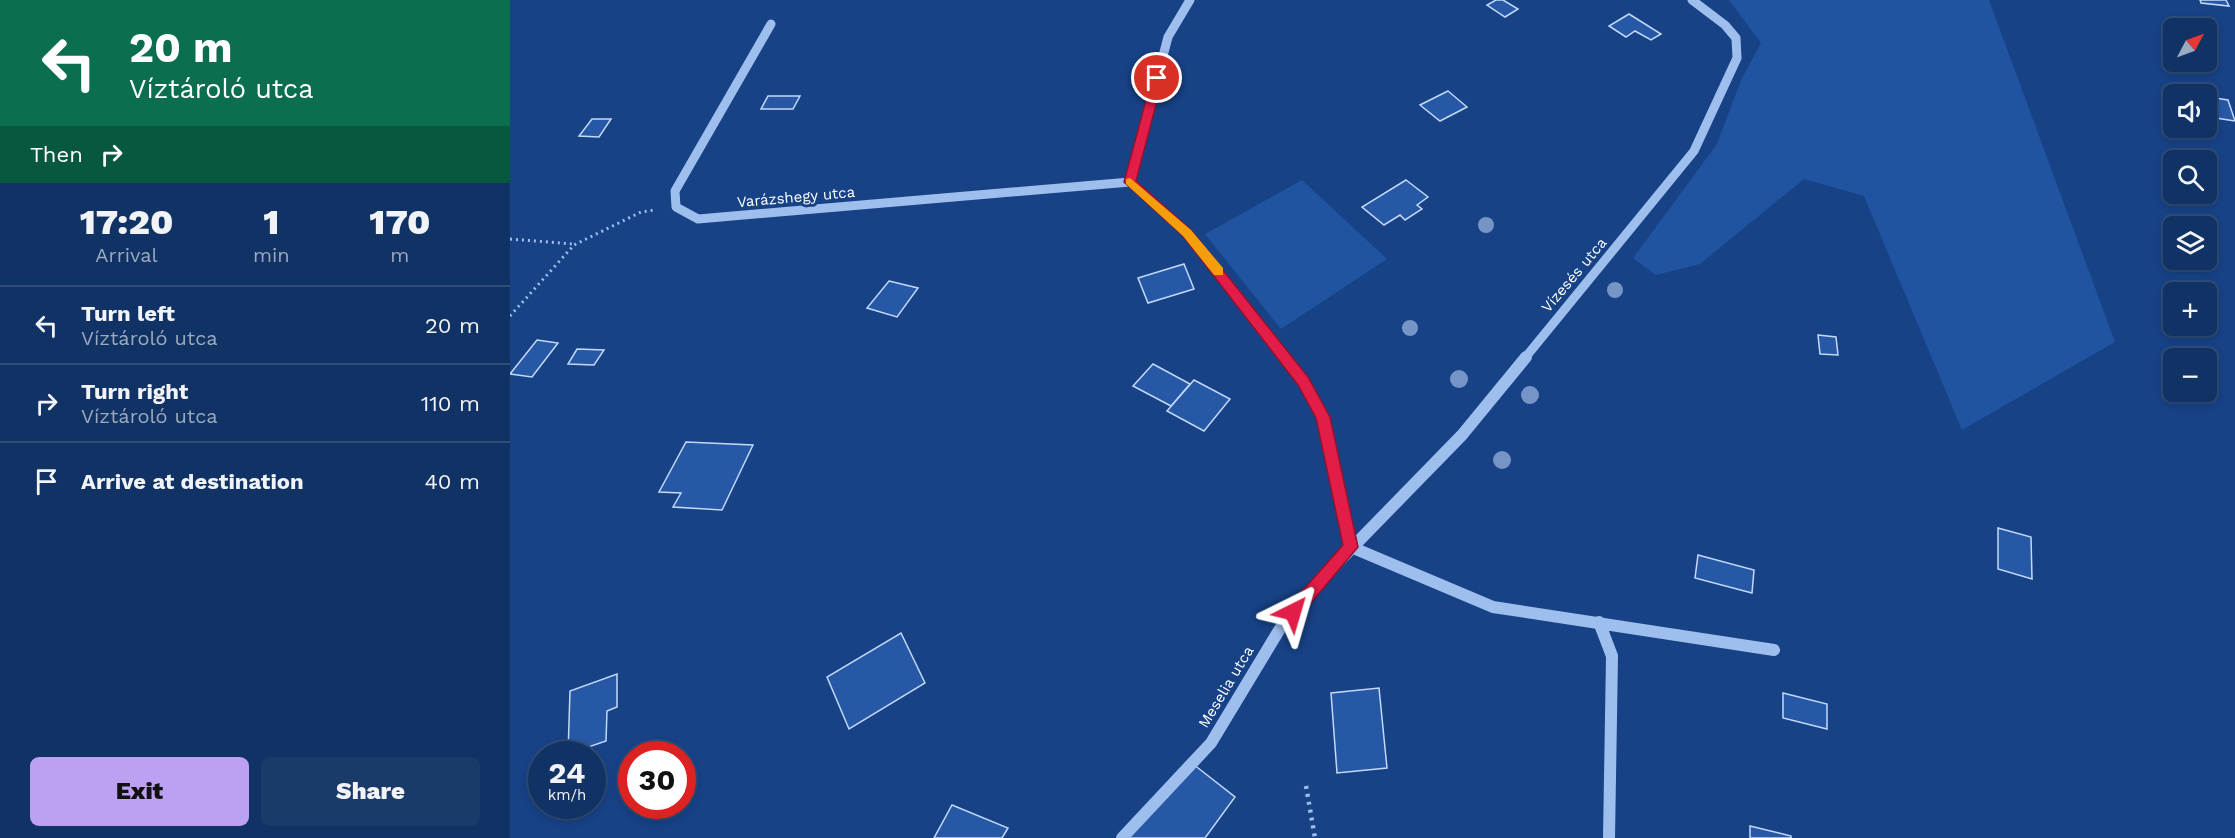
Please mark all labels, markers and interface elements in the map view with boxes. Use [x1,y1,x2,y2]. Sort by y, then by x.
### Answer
north arrow [2163,18,2217,72]
map controls [2163,18,2217,402]
text: 20 m [129,23,233,72]
icon: left [30,24,108,102]
pin [1131,52,1182,103]
icon: arrive [1140,61,1173,94]
text: Víztároló utca [129,73,314,105]
button: sound [2163,84,2217,138]
icon: right [95,138,128,171]
text: Then [30,142,83,167]
button: search [2163,150,2217,204]
street label: Varázshegy utca [736,183,856,211]
text: 17:20 [80,201,173,243]
text: 1 [263,201,279,243]
text: 170 [369,201,430,243]
button: layers [2163,216,2217,270]
street label: Vízesés utca [1537,233,1611,316]
text: Arrival [95,243,158,267]
text: min [253,243,290,267]
text: m [390,243,409,267]
button: + [2163,282,2217,336]
text: Turn left [81,301,175,326]
icon: left [30,309,63,342]
text: 20 m [425,313,480,338]
text: Víztároló utca [81,326,218,350]
button: − [2163,348,2217,402]
text: Turn right [81,379,188,404]
icon: right [30,387,63,420]
text: 110 m [421,391,480,416]
text: Víztároló utca [81,404,218,428]
icon: arrive [30,465,63,498]
text: Arrive at destination [81,469,304,494]
text: 40 m [424,469,480,494]
position arrow [1261,580,1325,644]
street label: Meselia utca [1195,642,1258,731]
speed limit sign: 30 [618,741,696,819]
text: 24 [549,755,585,790]
button: Exit [30,757,249,826]
button: Share [261,757,480,826]
text: km/h [548,786,586,804]

